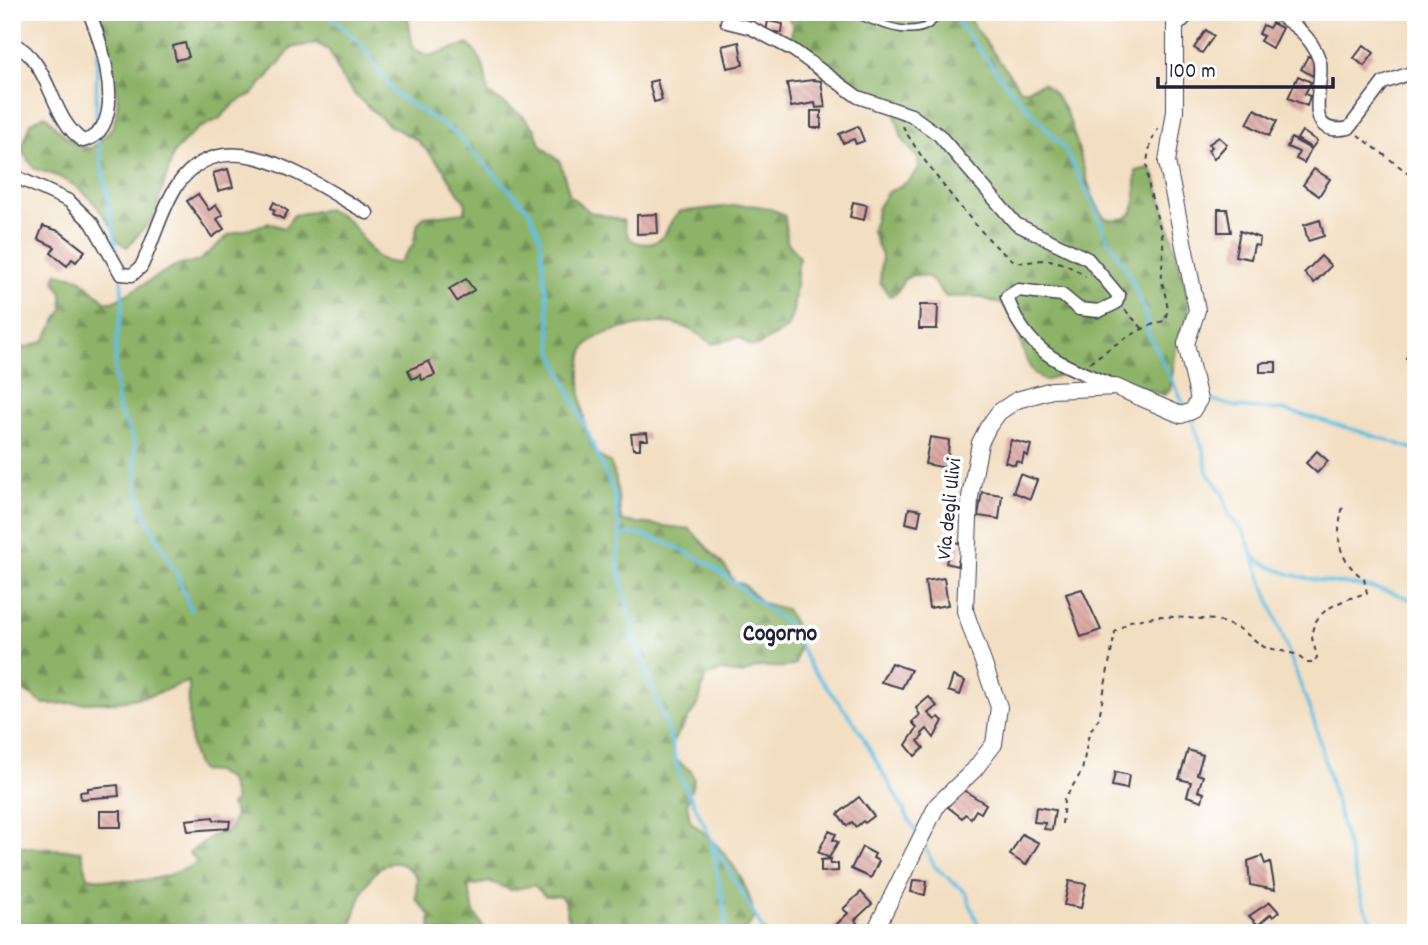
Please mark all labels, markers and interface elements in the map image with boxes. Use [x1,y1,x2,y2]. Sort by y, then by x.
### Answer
scale bar [1158,46,1334,90]
text: 100 m [1169,58,1216,88]
street label: Via degli Ulivi [931,457,971,561]
district label: Cogorno [743,618,818,652]

